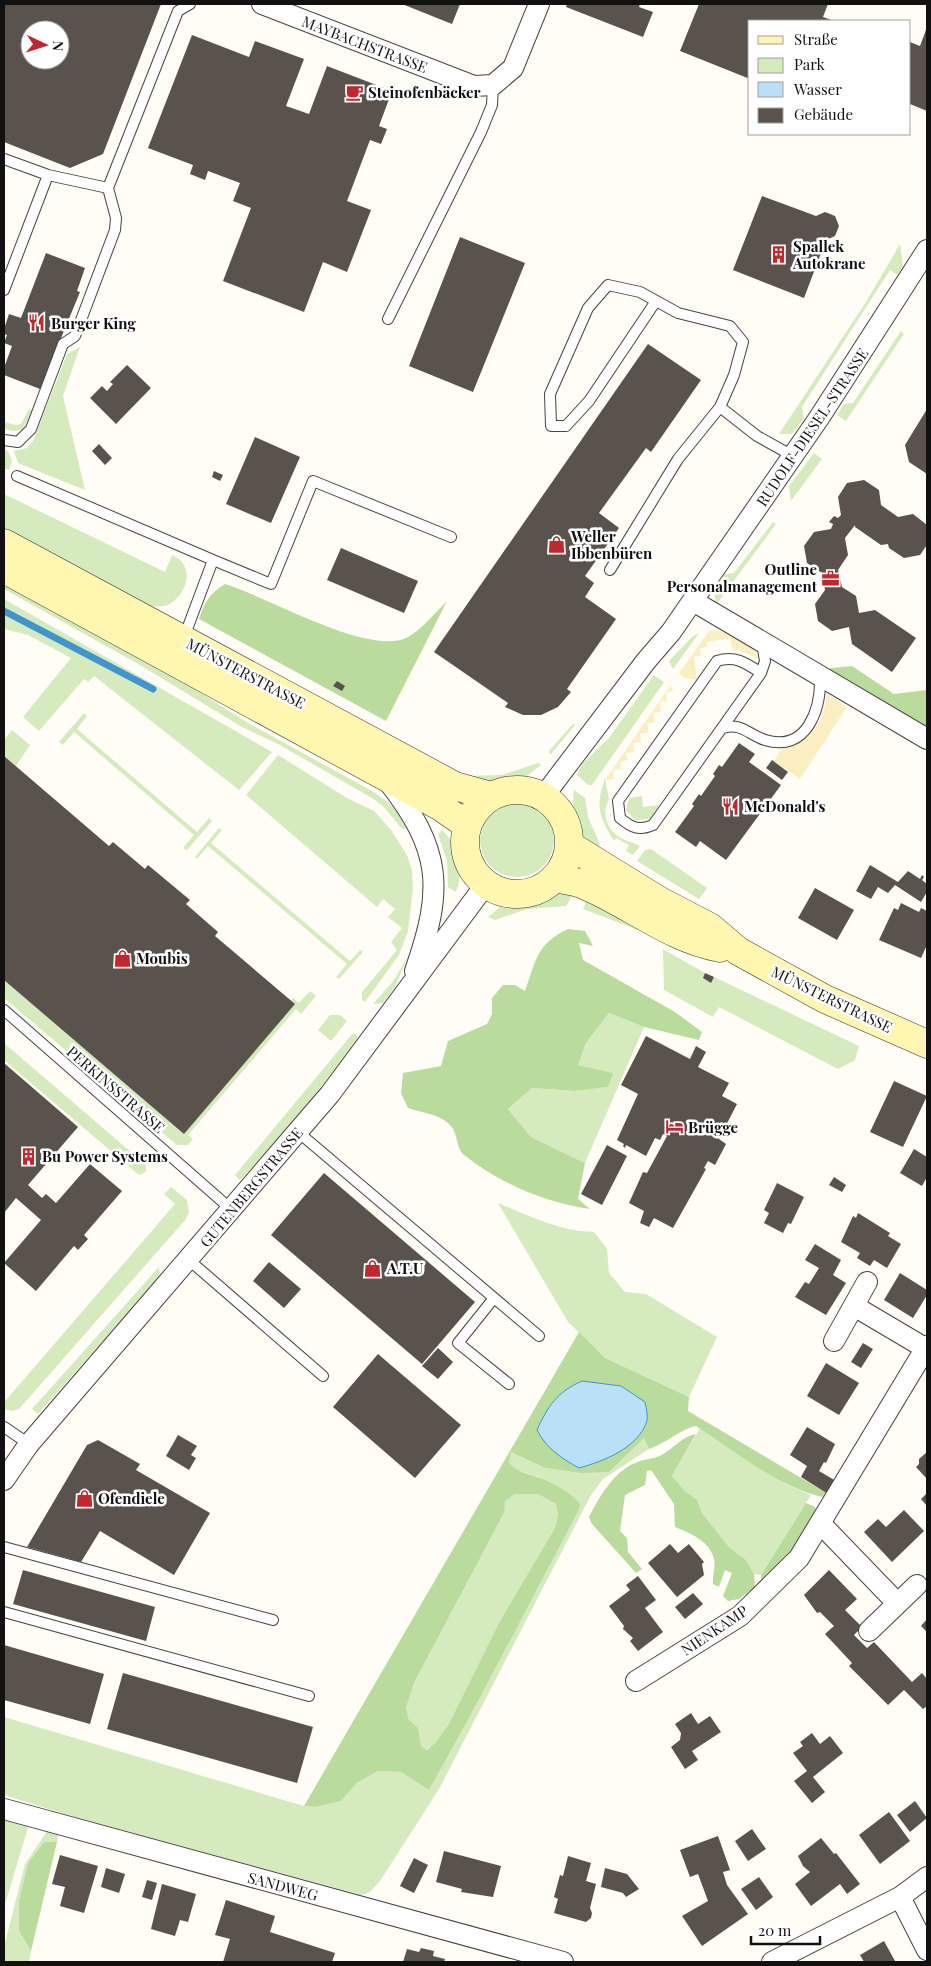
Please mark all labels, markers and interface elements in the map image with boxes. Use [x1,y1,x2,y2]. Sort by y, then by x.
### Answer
street label: MAYBACHSTRASSE [299,11,431,77]
north arrow [20,20,70,70]
legend [748,20,911,135]
text: Straße [794,29,838,49]
text: N [49,40,68,52]
text: Park [794,54,826,74]
text: Wasser [793,79,842,99]
cafe icon: Steinofenbäcker [344,82,364,102]
place label: Steinofenbäcker [368,82,481,102]
text: Gebäude [794,104,853,124]
place label: Spallek Autokrane [792,236,866,273]
building icon: Spallek Autokrane [769,245,789,265]
restaurant icon: Burger King [27,313,47,333]
place label: Burger King [51,313,136,333]
street label: RUDOLF-DIESEL-STRASSE [752,344,872,510]
place label: Weller Ibbenbüren [570,526,653,563]
shop icon: Weller Ibbenbüren [547,535,567,555]
place label: Outline Personalmanagement [667,559,818,596]
office icon: Outline Personalmanagement [821,568,841,588]
street label: MÜNSTERSTRASSE [183,633,309,713]
restaurant icon: McDonald's [720,796,740,816]
place label: McDonald's [744,796,826,816]
shop icon: Moubis [112,948,132,968]
place label: Moubis [136,948,188,968]
street label: MÜNSTERSTRASSE [768,961,896,1037]
street label: PERKINSSTRASSE [63,1041,169,1137]
hotel icon: Brügge [664,1117,684,1137]
place label: Brügge [688,1117,738,1137]
street label: GUTENBERGSTRASSE [195,1123,307,1251]
building icon: Bu Power Systems [18,1146,38,1166]
place label: Bu Power Systems [42,1146,168,1166]
shop icon: A.T.U [363,1258,383,1278]
place label: A.T.U [386,1258,424,1278]
shop icon: Ofendiele [74,1488,94,1508]
place label: Ofendiele [98,1488,165,1508]
street label: NIENKAMP [677,1600,751,1660]
street label: SANDWEG [246,1867,321,1905]
scale bar [751,1914,820,1946]
text: 20 m [758,1920,792,1940]

